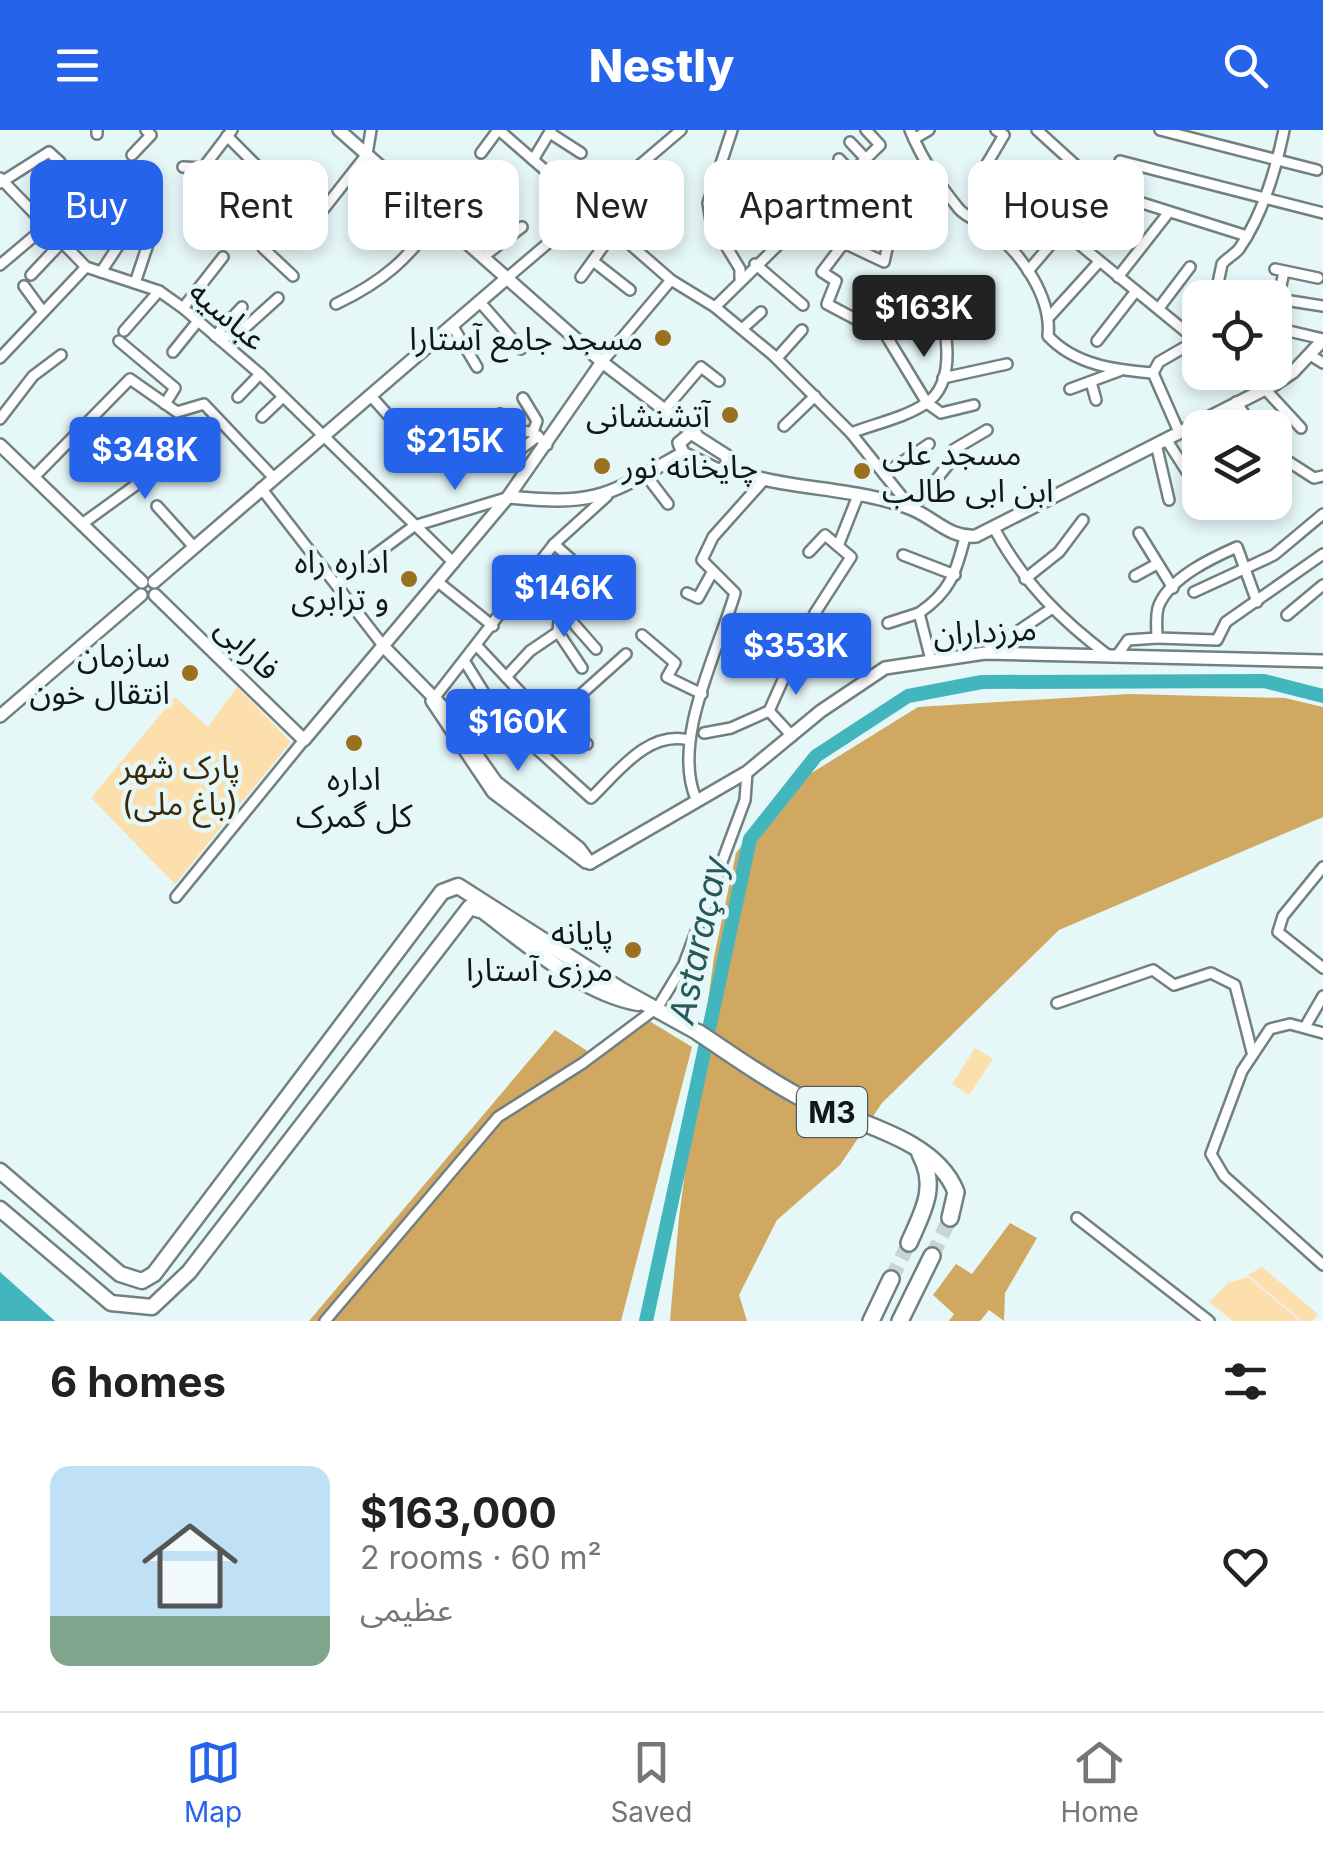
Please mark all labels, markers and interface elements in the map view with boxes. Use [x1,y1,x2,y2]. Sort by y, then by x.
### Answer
icon: menu [50,38,105,93]
text: Nestly [589,38,734,93]
icon: search [1218,38,1273,93]
chip: Buy [30,160,163,250]
chip: Rent [183,160,328,250]
chip: Filters [348,160,519,250]
chip: New [539,160,684,250]
chip: Apartment [704,160,948,250]
chip: House [968,160,1144,250]
street label: عباسیه [181,271,275,359]
pin: $163K [854,275,994,360]
map controls [1182,280,1292,520]
button: locate [1182,280,1292,390]
text: $163K [874,288,974,327]
place label: مسجد جامع آستارا [409,319,643,363]
marker: مسجد جامع آستارا [652,327,674,349]
place label: آتشنشانی [586,396,712,435]
marker: آتشنشانی [719,404,741,426]
pin: $215K [385,408,525,493]
button: layers [1182,410,1292,520]
pin: $348K [75,417,215,502]
text: $215K [406,421,504,460]
text: $348K [91,430,199,469]
place label: مسجد علی ابن ابی طالب [882,434,1054,510]
place label: چایخانه نور [621,447,758,487]
marker: چایخانه نور [591,455,613,477]
marker: مسجد علی ابن ابی طالب [851,460,873,482]
place label: اداره راه و ترابری [291,542,389,618]
pin: $146K [494,555,634,640]
marker: اداره راه و ترابری [398,568,420,590]
text: $146K [514,568,614,607]
street label: فارابی [208,608,288,688]
street label: مرزداران [932,609,1038,653]
pin: $353K [726,613,866,698]
text: $353K [743,626,849,665]
place label: سازمان انتقال خون [30,636,170,712]
marker: سازمان انتقال خون [179,662,201,684]
pin: $160K [448,689,588,774]
text: $160K [468,702,568,741]
marker: اداره کل گمرک [343,732,365,754]
park label: پارک شهر (باغ ملی) [119,747,240,828]
place label: اداره کل گمرک [296,759,413,835]
water label: Astaraçay [660,851,736,1028]
place label: پایانه مرزی آستارا [466,913,613,989]
marker: پایانه مرزی آستارا [622,939,644,961]
road number: M3 [797,1087,867,1137]
icon: filters [1218,1354,1273,1409]
text: 6 homes [50,1356,226,1407]
text: $163,000 [360,1487,557,1538]
icon: home [130,1506,250,1626]
text: 2 rooms · 60 m² [360,1538,602,1577]
icon: heart [1218,1539,1273,1594]
text: عظیمی [360,1590,453,1629]
tab: Map [184,1735,242,1829]
tab: Saved [610,1735,692,1829]
tab: Home [1060,1735,1139,1829]

